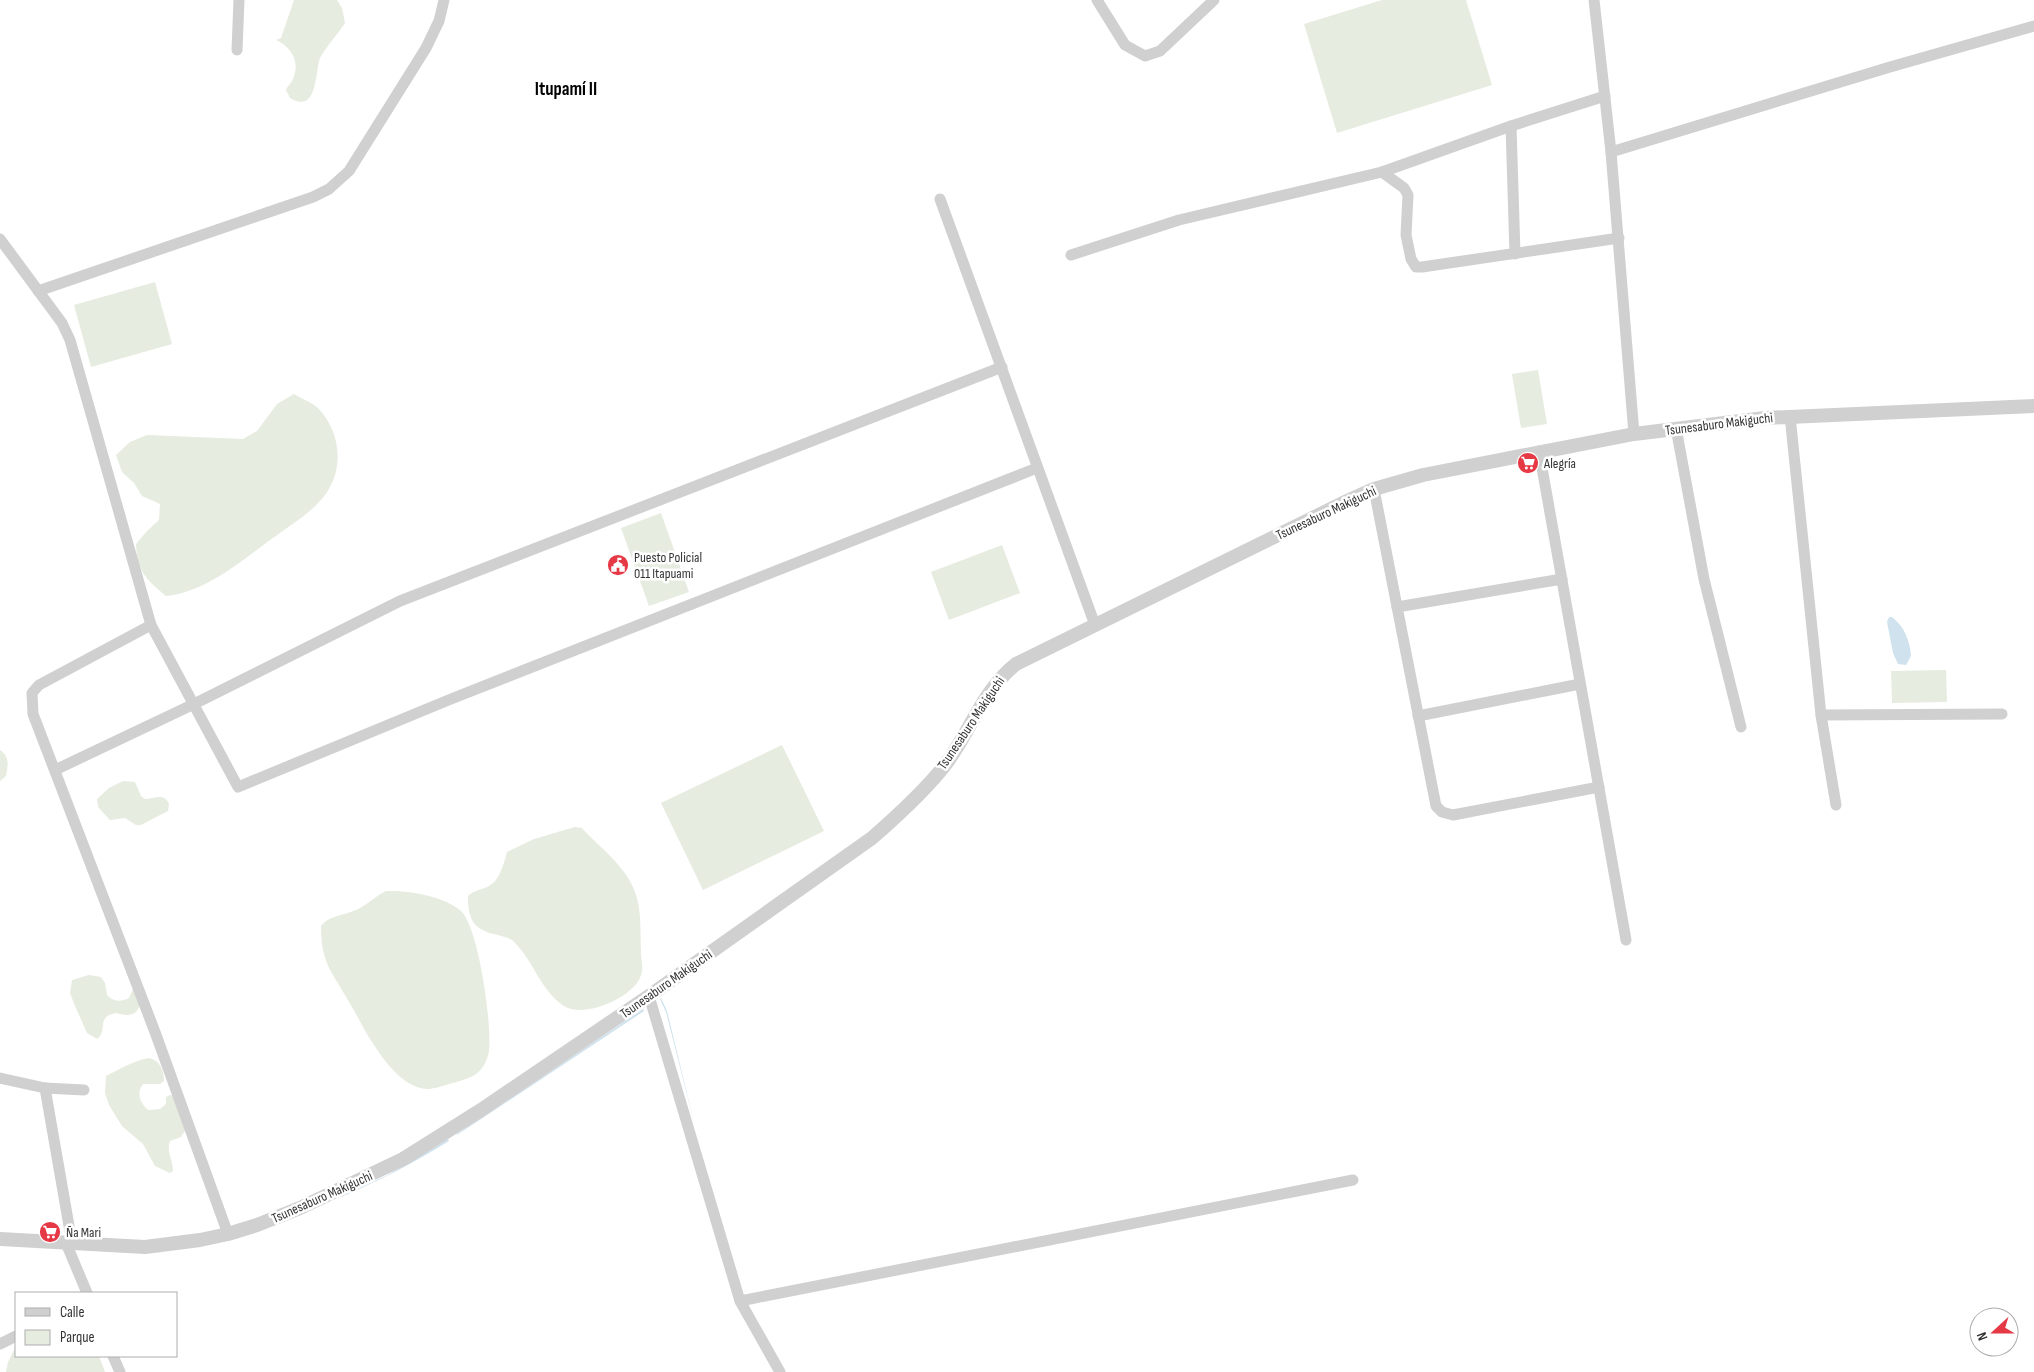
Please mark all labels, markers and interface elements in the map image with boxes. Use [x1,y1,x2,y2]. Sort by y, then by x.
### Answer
district label: Itupamí II [535,78,597,101]
street label: Tsunesaburo Makiguchi [1664,409,1774,439]
supermarket icon: Alegría [1516,451,1540,475]
place label: Alegría [1543,455,1576,472]
street label: Tsunesaburo Makiguchi [1273,482,1379,544]
place label: Puesto Policial 011 Itapuami [634,549,702,582]
public building icon: Puesto Policial 011 Itapuami [606,553,630,577]
street label: Tsunesaburo Makiguchi [934,673,1008,773]
street label: Tsunesaburo Makiguchi [617,946,715,1022]
street label: Tsunesaburo Makiguchi [269,1167,375,1227]
supermarket icon: Ña Mari [38,1220,62,1244]
place label: Ña Mari [66,1224,101,1241]
legend [15,1292,178,1357]
text: Calle [60,1303,84,1322]
north arrow [1969,1307,2019,1357]
text: Parque [60,1328,95,1347]
text: N [1973,1330,1992,1343]

